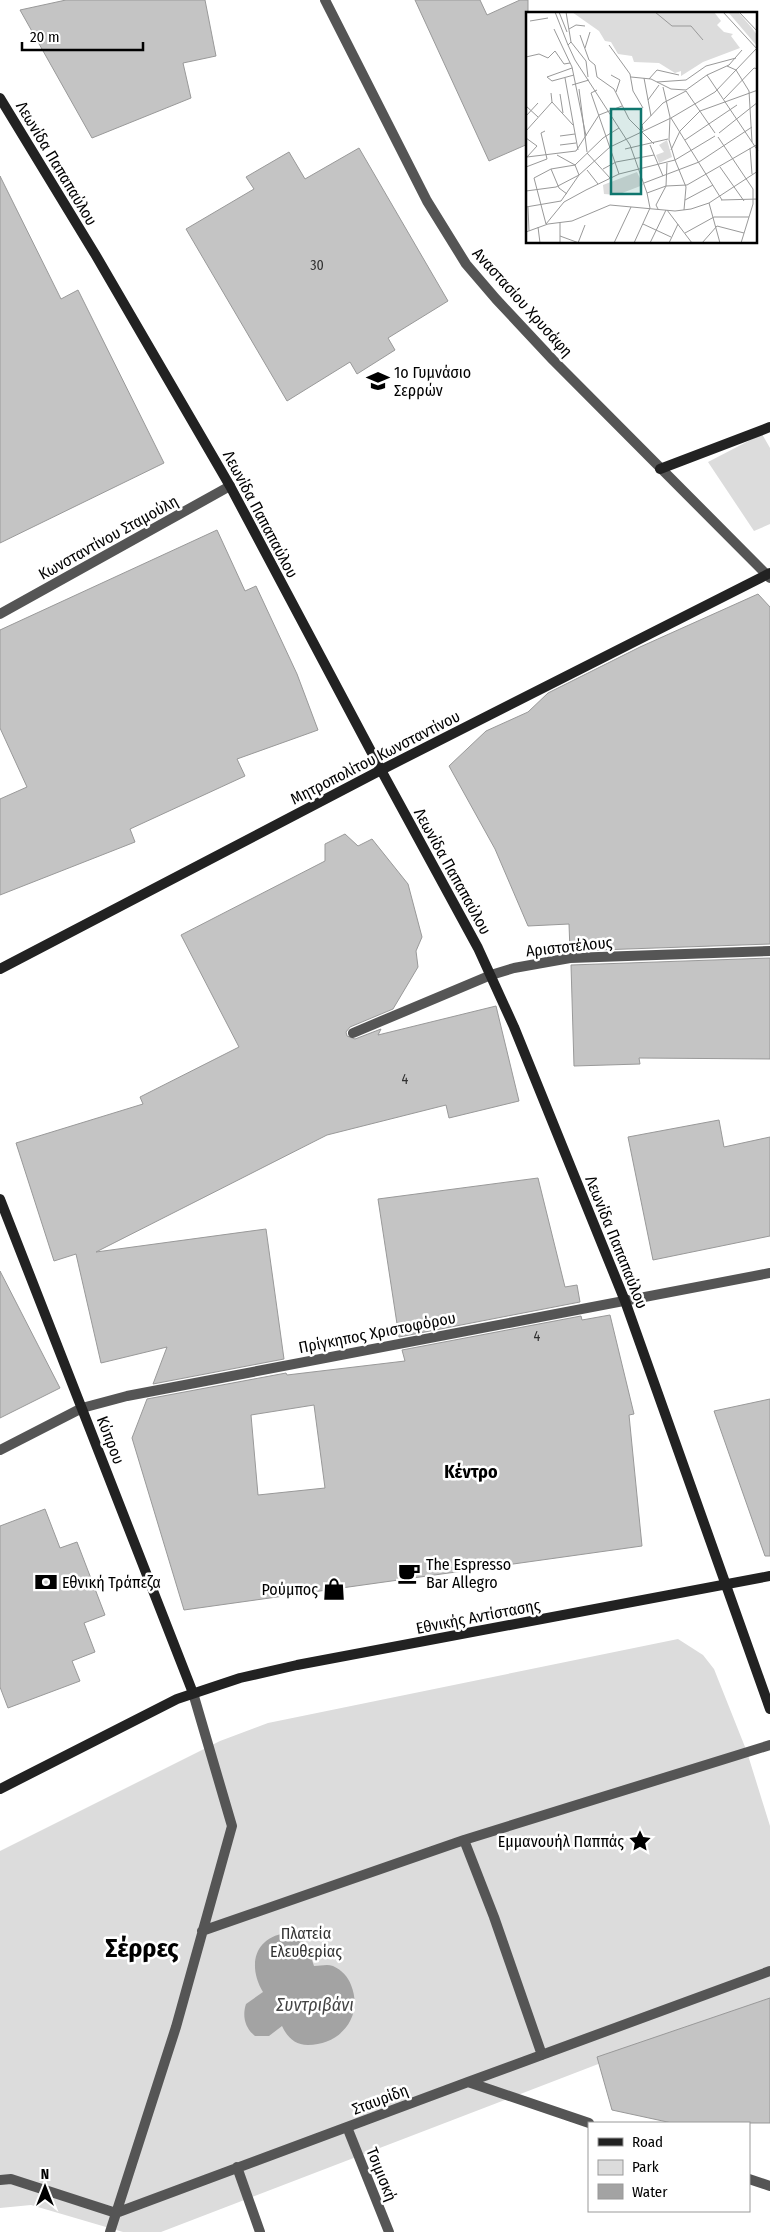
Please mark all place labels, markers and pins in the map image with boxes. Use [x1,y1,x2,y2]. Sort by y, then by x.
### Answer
place label: 1ο Γυμνάσιο Σερρών [394,363,471,400]
school or university icon: 1ο Γυμνάσιο Σερρών [365,368,391,394]
place label: The Espresso Bar Allegro [426,1555,511,1592]
cafe icon: The Espresso Bar Allegro [396,1560,422,1586]
bank icon: Εθνική Τράπεζα [33,1569,59,1595]
place label: Εθνική Τράπεζα [62,1573,161,1592]
shop icon: Ρούμπος [321,1576,347,1602]
place label: Ρούμπος [261,1580,318,1599]
place icon: Εμμανουήλ Παππάς [627,1828,653,1854]
place label: Εμμανουήλ Παππάς [498,1832,624,1851]

